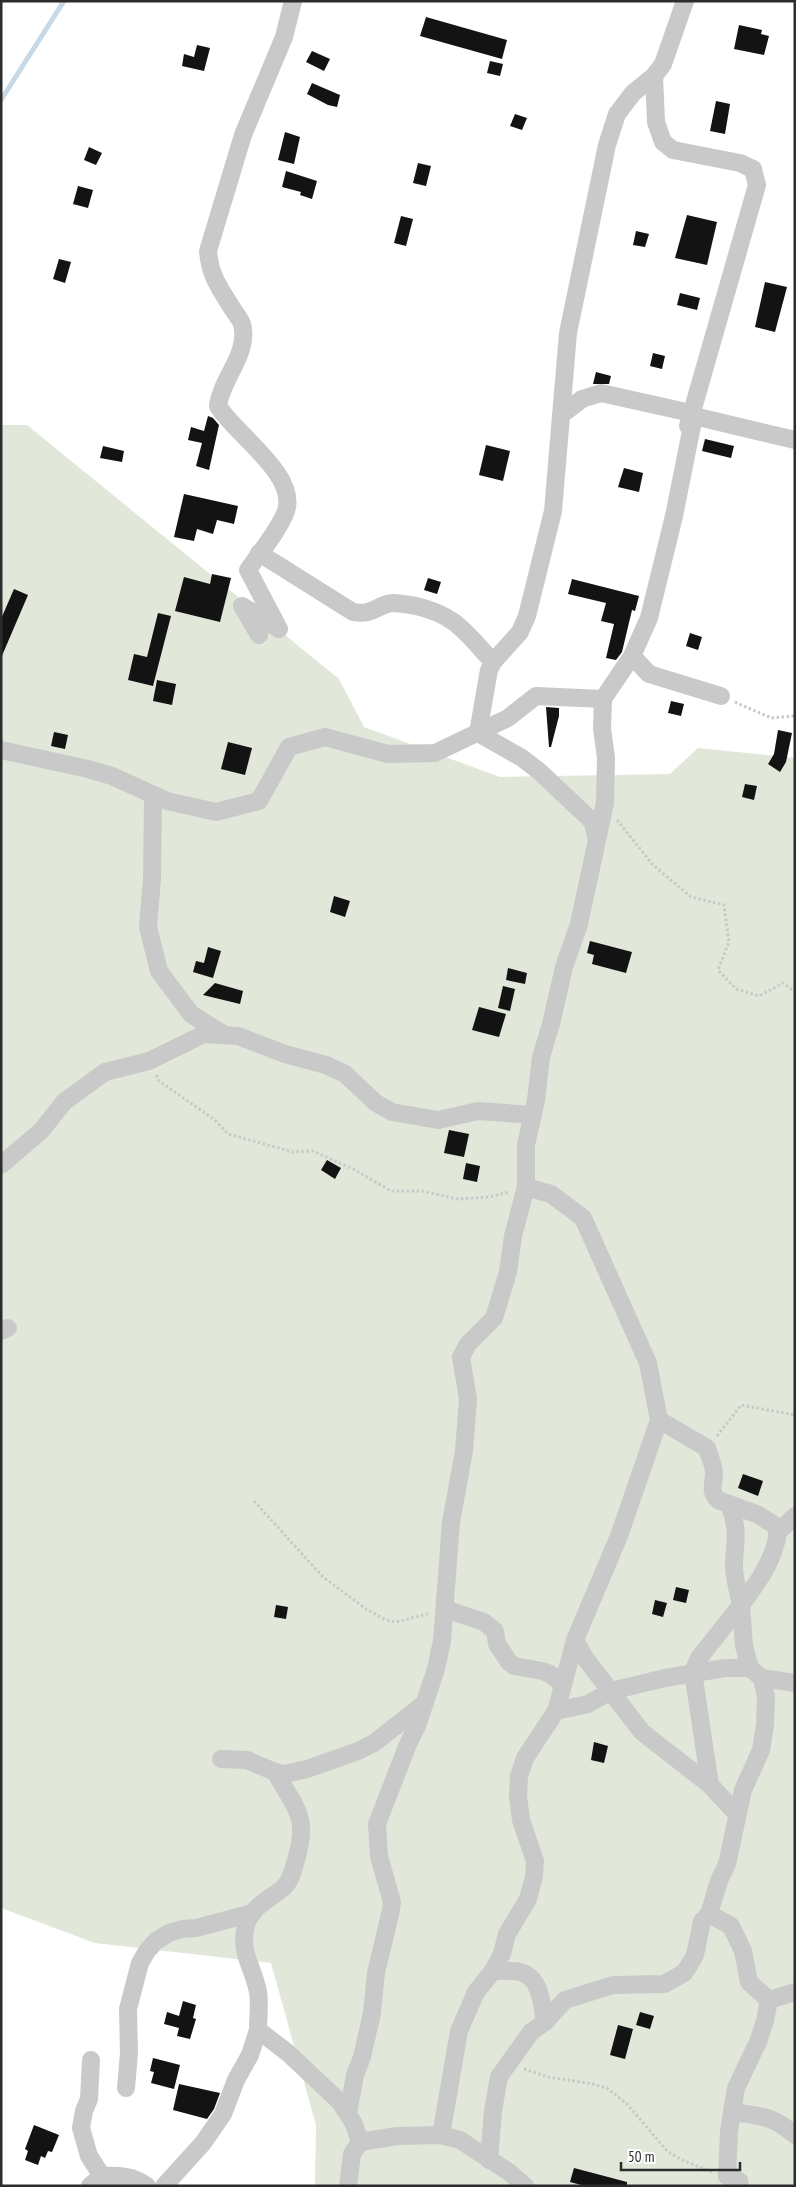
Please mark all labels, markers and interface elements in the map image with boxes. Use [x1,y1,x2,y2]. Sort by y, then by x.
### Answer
scale bar [621,2140,740,2172]
text: 50 m [628,2147,654,2166]

